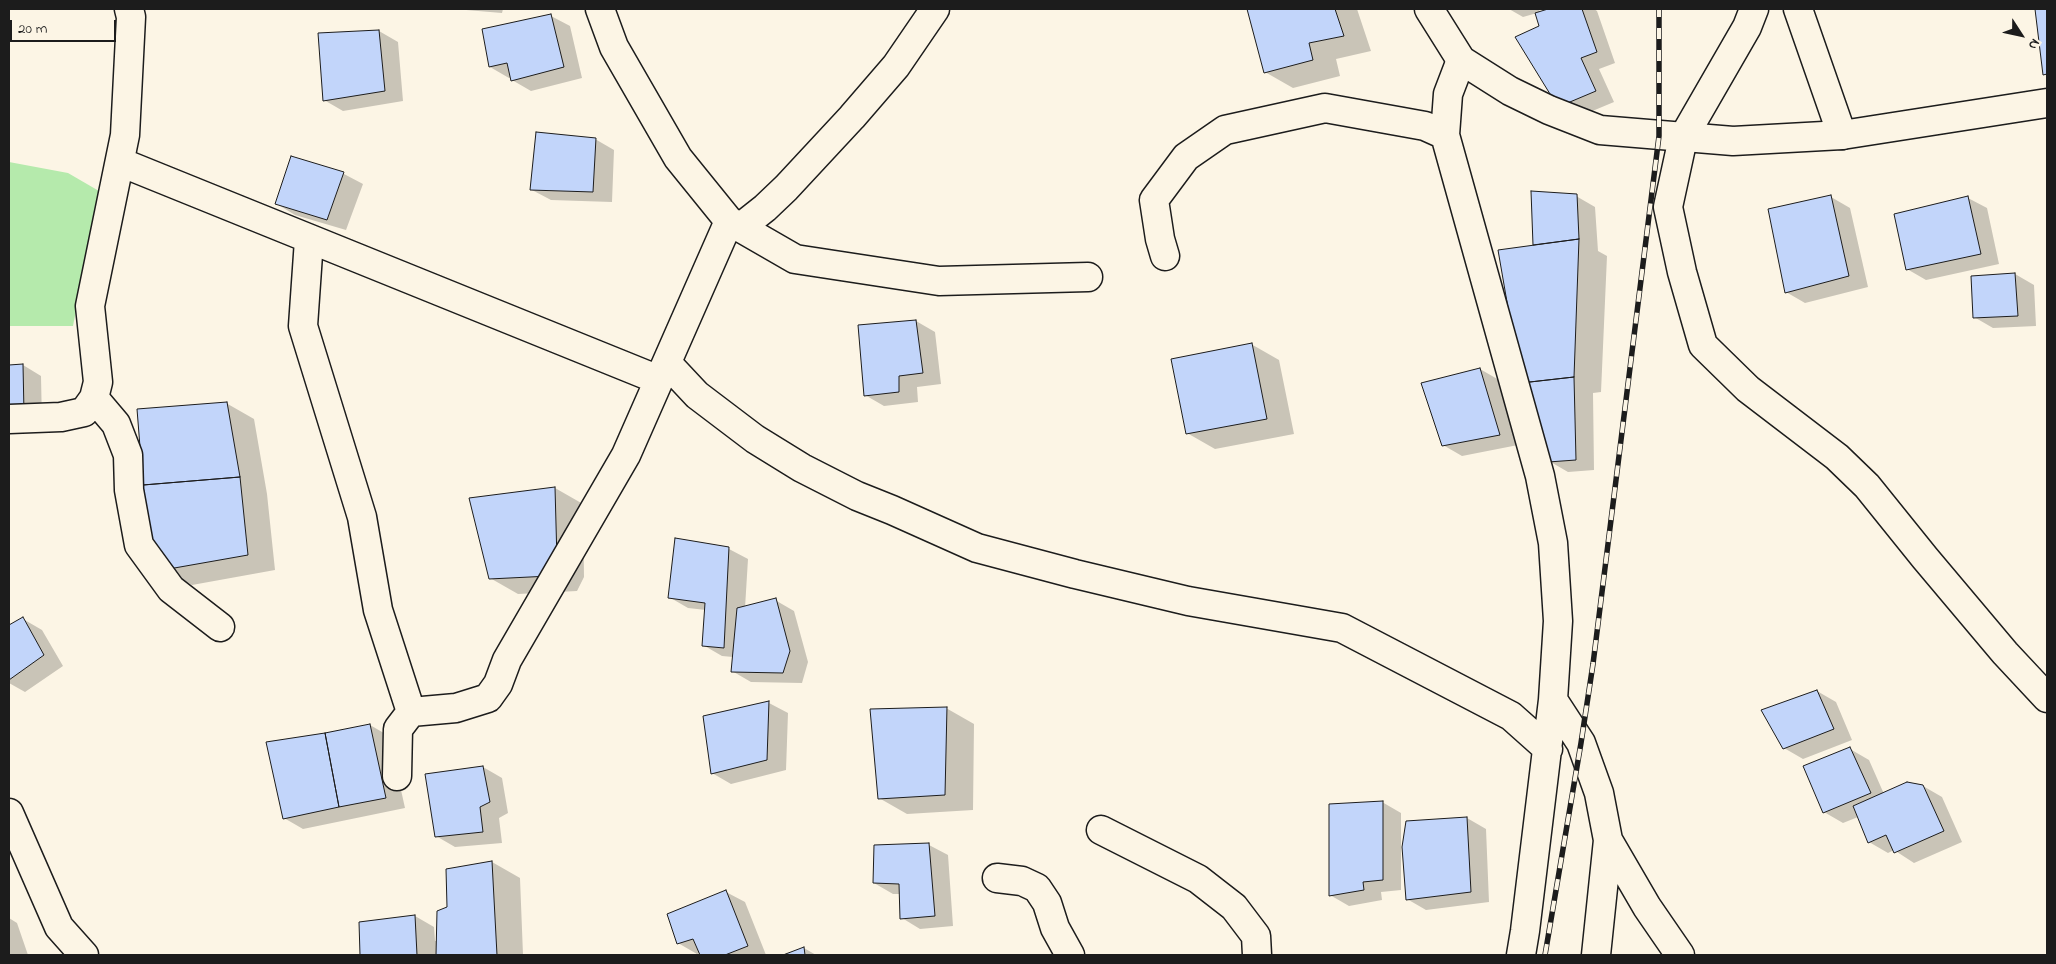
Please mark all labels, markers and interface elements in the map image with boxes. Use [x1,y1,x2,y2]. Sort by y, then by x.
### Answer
scale bar [12,10,119,42]
north arrow [1996,10,2046,60]
text: 20 m [18,18,47,40]
text: N [2022,34,2045,54]

